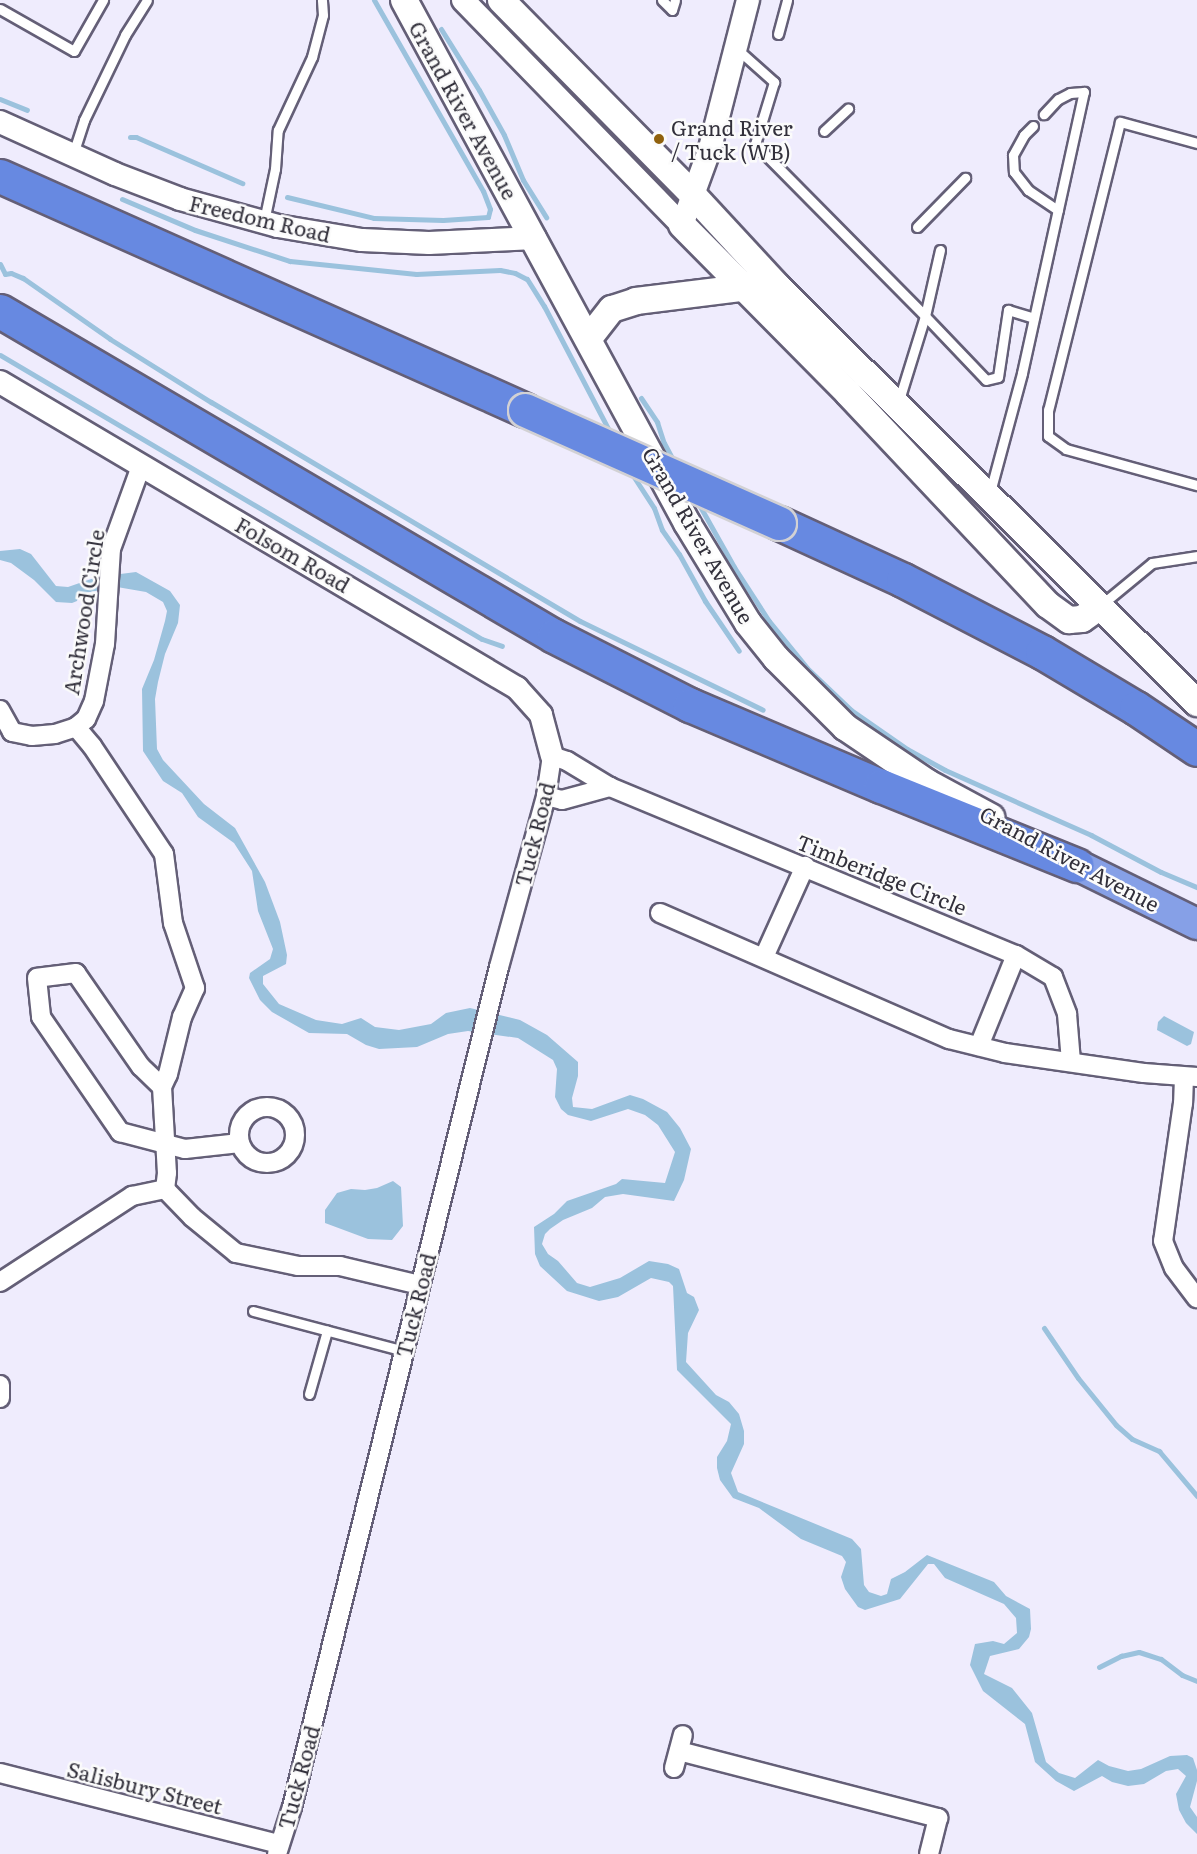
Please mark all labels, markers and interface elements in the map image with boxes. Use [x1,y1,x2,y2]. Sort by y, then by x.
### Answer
street label: Grand River Avenue [405,17,523,203]
place label: Grand River / Tuck (WB) [671,114,793,164]
marker: Grand River / Tuck (WB) [652,132,666,146]
street label: Freedom Road [187,189,333,247]
street label: Grand River Avenue [638,442,760,628]
street label: Folsom Road [231,511,355,597]
street label: Archwood Circle [57,528,109,696]
street label: Tuck Road [509,779,559,889]
street label: Grand River Avenue [976,800,1164,916]
street label: Timberidge Circle [793,828,971,920]
street label: Tuck Road [390,1250,440,1360]
street label: Tuck Road [272,1722,324,1832]
street label: Salisbury Street [65,1756,225,1818]

